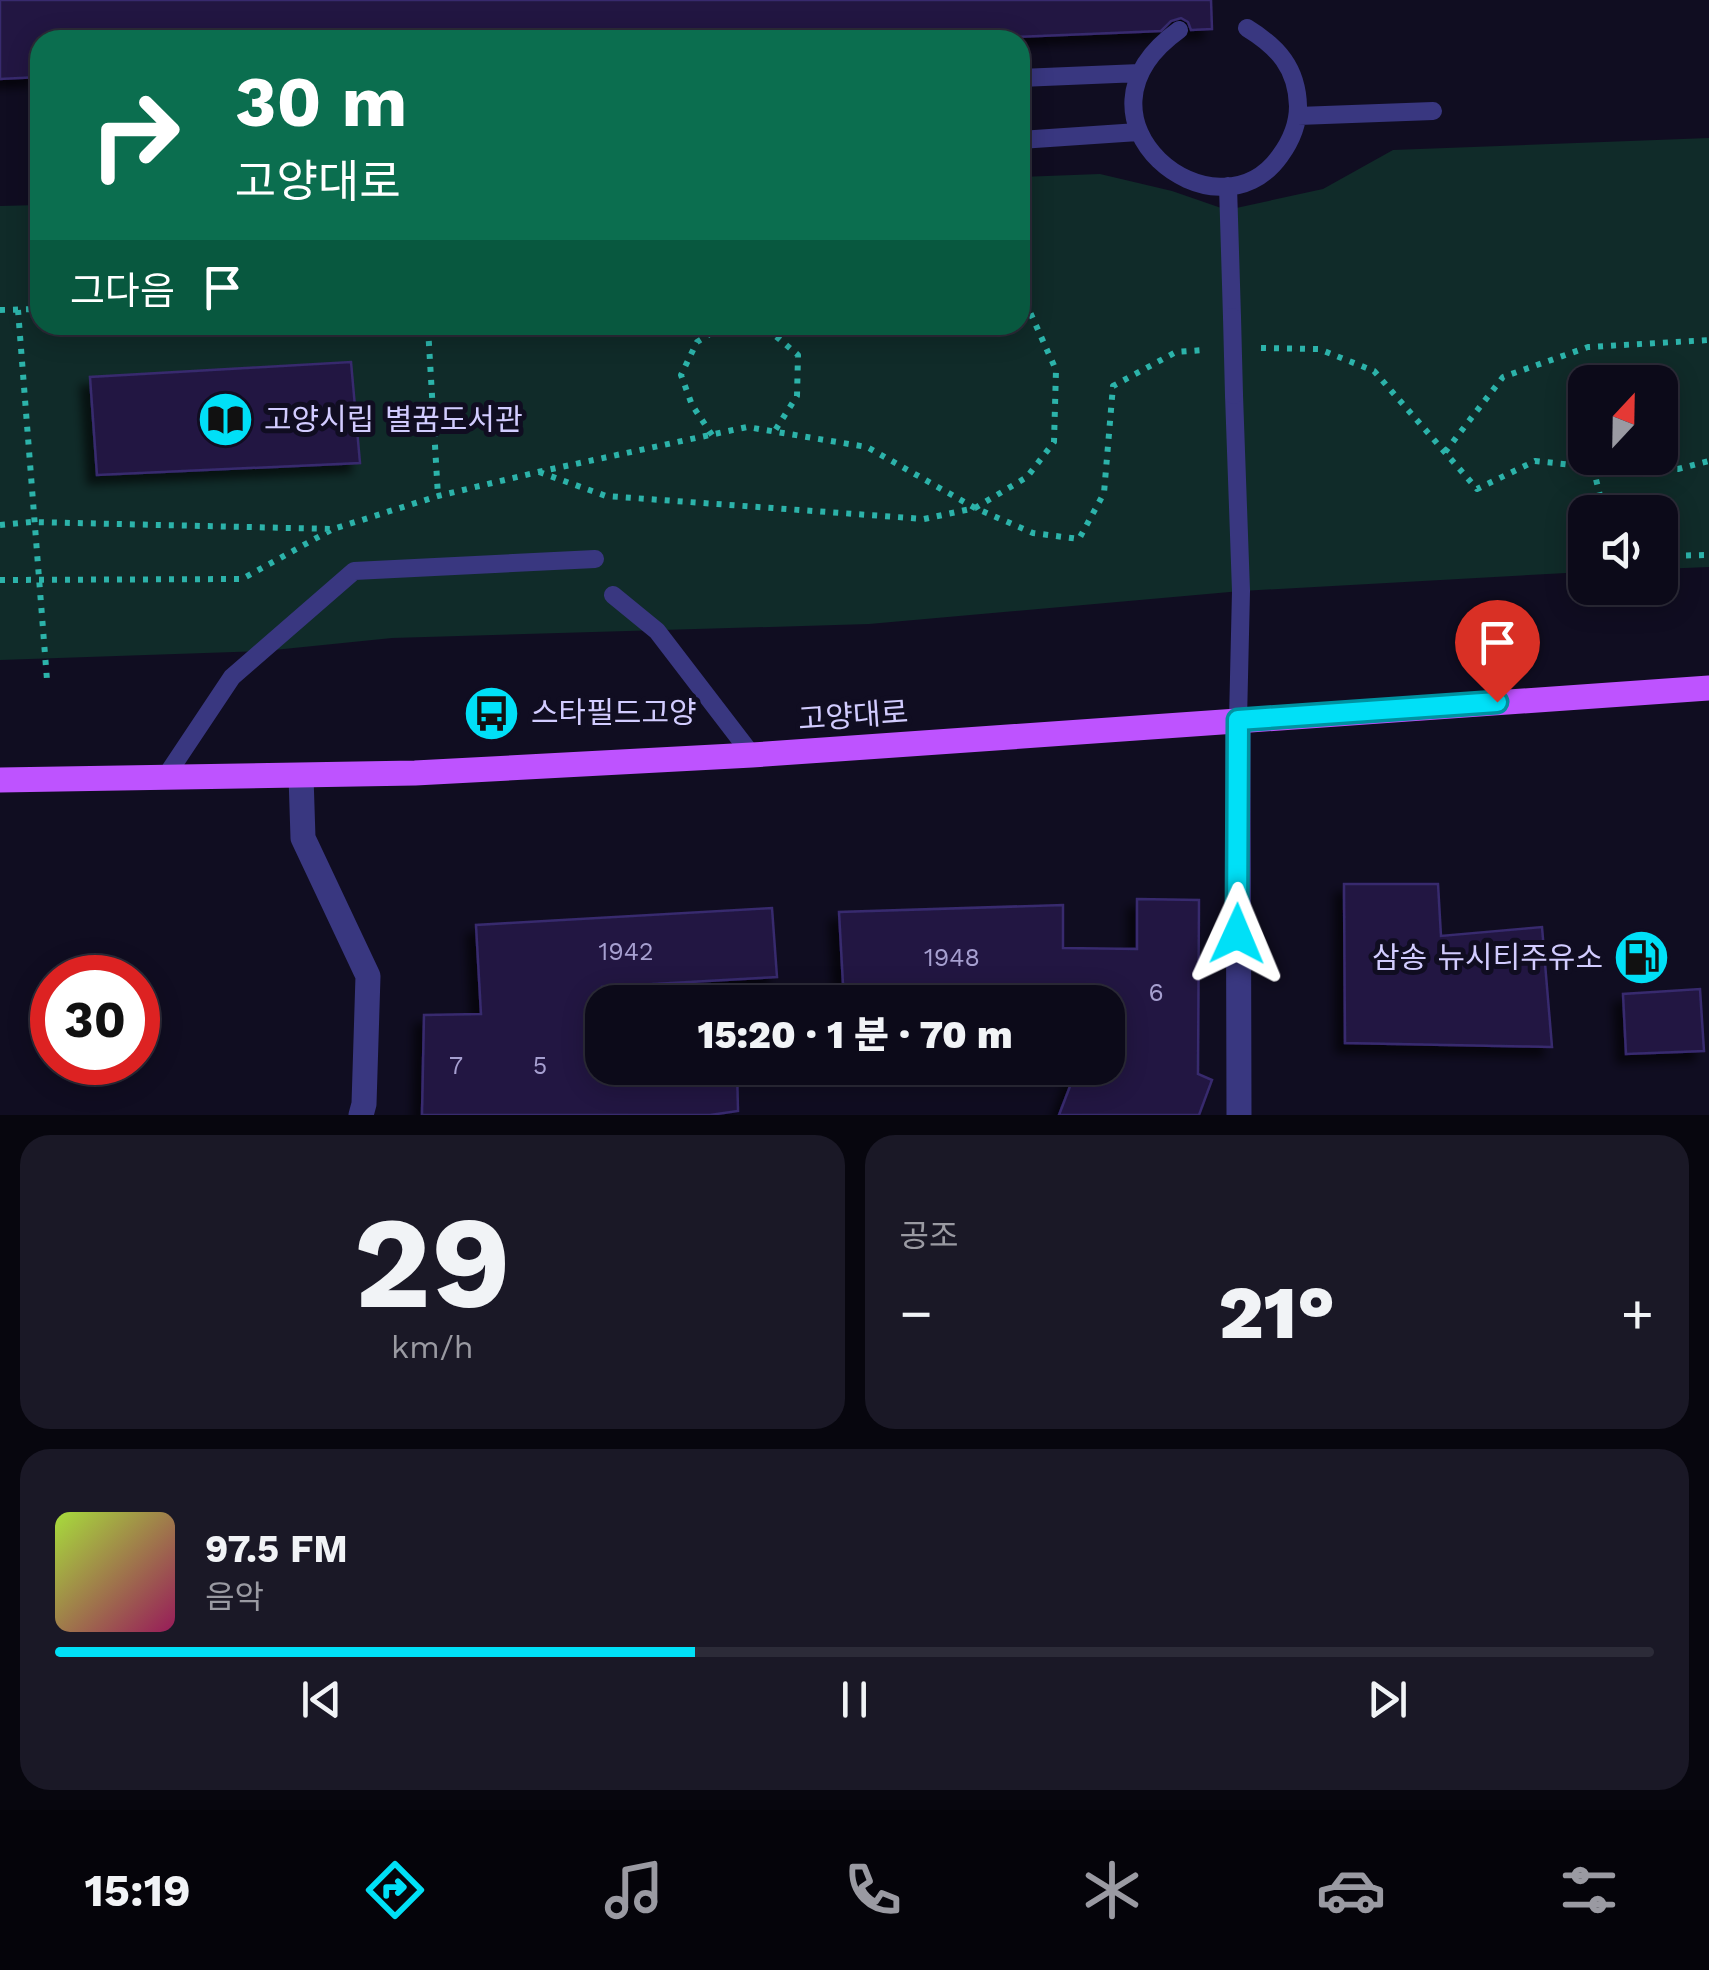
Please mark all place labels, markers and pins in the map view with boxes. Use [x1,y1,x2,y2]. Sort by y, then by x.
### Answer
library icon: 고양시립 별꿈도서관 [195,390,255,450]
place label: 고양시립 별꿈도서관 [264,402,523,437]
pin [1455,600,1540,703]
bus stop icon: 스타필드고양 [462,683,522,743]
place label: 스타필드고양 [531,695,697,730]
fuel station icon: 삼송 뉴시티주유소 [1612,928,1672,988]
place label: 삼송 뉴시티주유소 [1372,940,1603,975]

